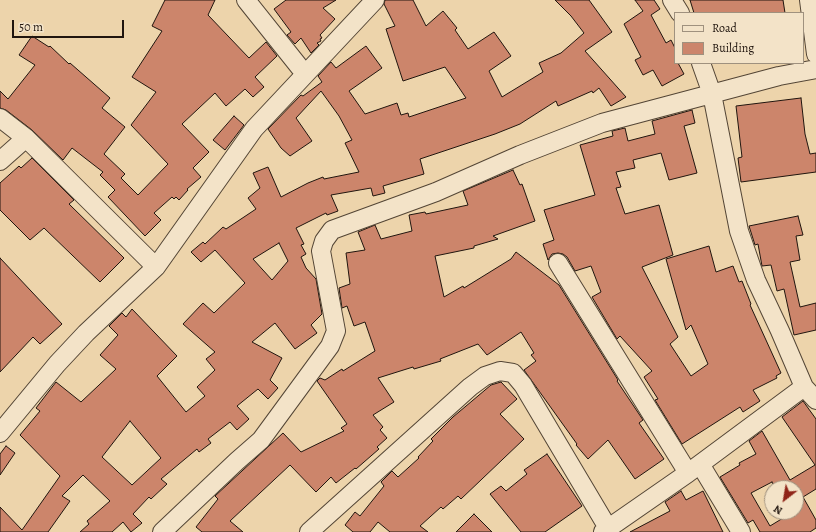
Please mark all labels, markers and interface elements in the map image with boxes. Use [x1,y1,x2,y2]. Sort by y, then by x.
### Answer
scale bar [14,12,126,38]
legend [674,12,804,64]
text: 50 m [19,19,43,35]
text: Road [712,20,737,36]
text: Building [712,40,754,56]
north arrow [764,480,804,520]
text: N [771,501,785,518]

